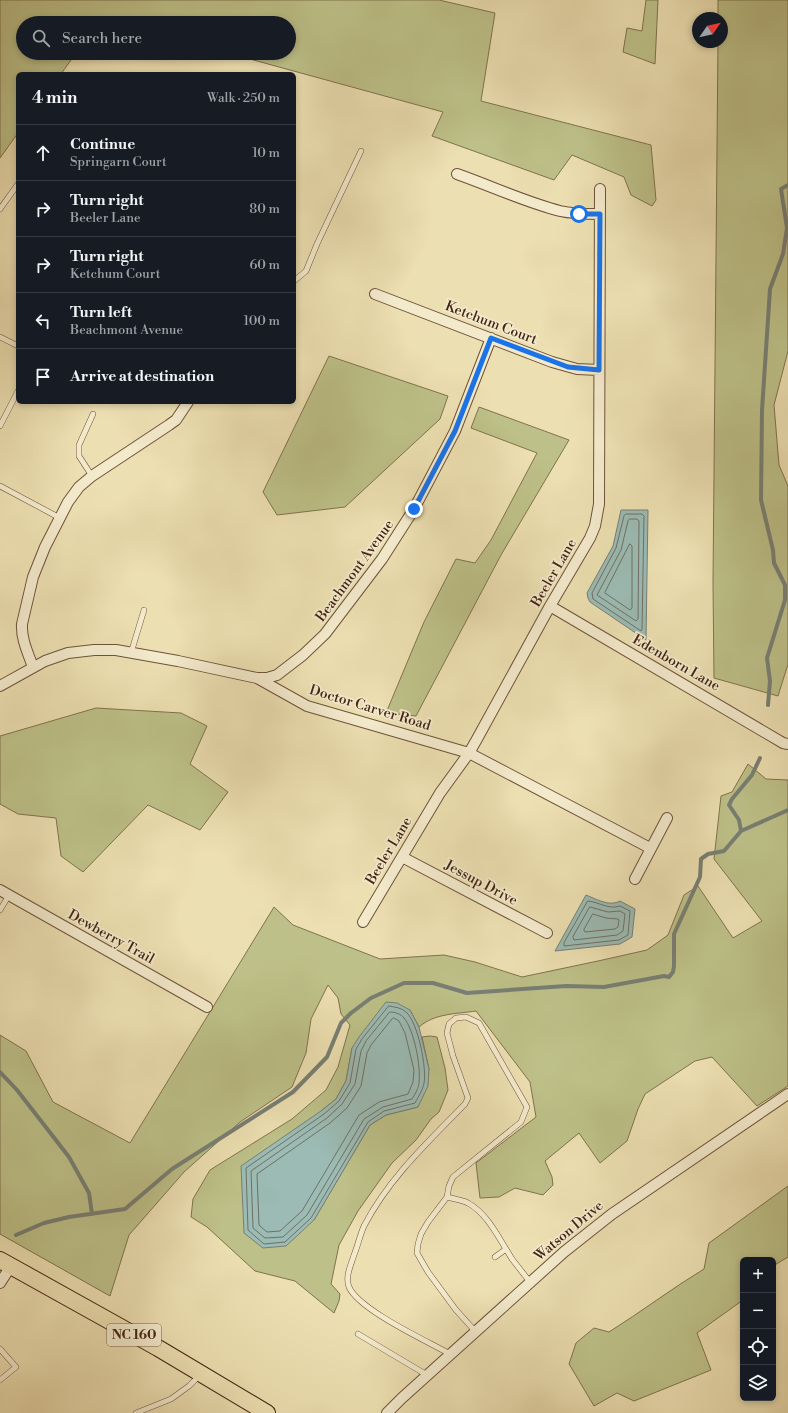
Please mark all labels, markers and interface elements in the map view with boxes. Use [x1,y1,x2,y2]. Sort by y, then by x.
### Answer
north arrow [692,12,728,48]
search box [16,16,296,60]
icon: search [30,27,52,49]
text: Search here [62,29,142,48]
text: 4 min [32,87,77,109]
text: Walk · 250 m [207,90,280,106]
text: Continue [70,135,135,154]
icon: ahead [32,142,54,164]
text: 10 m [252,145,280,161]
text: Springarn Court [70,154,167,170]
text: Turn right [70,191,144,210]
icon: right [32,198,54,220]
text: 80 m [249,201,280,217]
route start [570,205,588,223]
text: Beeler Lane [70,210,140,226]
text: Turn right [70,247,144,266]
icon: right [32,254,54,276]
text: 60 m [249,257,280,273]
text: Ketchum Court [70,266,160,282]
street label: Ketchum Court [442,297,540,349]
text: Turn left [70,303,132,322]
icon: left [32,310,54,332]
text: 100 m [244,313,280,329]
text: Beachmont Avenue [70,322,183,338]
icon: arrive [32,366,54,388]
text: Arrive at destination [70,367,214,386]
route end [405,500,423,518]
street label: Beachmont Avenue [311,516,398,626]
street label: Beeler Lane [527,536,581,611]
street label: Edenborn Lane [629,631,723,695]
street label: Doctor Carver Road [307,681,433,735]
street label: Beeler Lane [361,814,416,889]
street label: Jessup Drive [441,856,521,910]
street label: Dewberry Trail [65,906,157,968]
street label: Watson Drive [530,1197,607,1266]
map controls [740,1257,776,1401]
button: + [740,1257,776,1293]
button: − [740,1293,776,1329]
road number: NC 160 [107,1324,161,1346]
button: locate [740,1329,776,1365]
button: layers [740,1365,776,1401]

